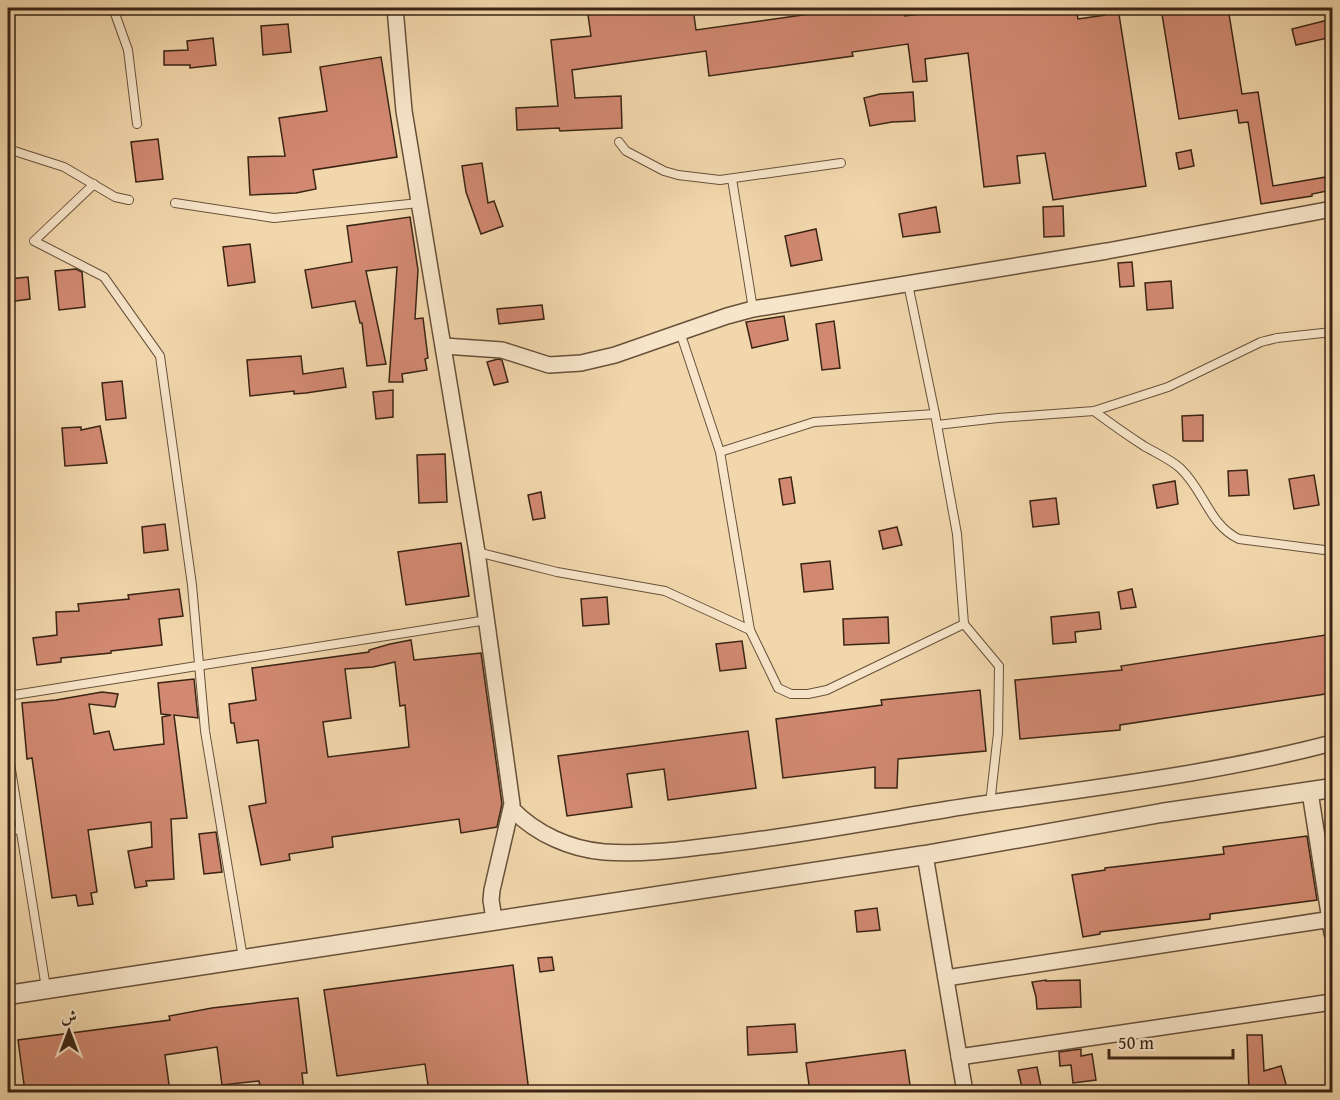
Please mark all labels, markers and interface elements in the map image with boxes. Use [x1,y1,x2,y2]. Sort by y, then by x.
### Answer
north arrow [39,1001,99,1061]
text: ش [61,1004,77,1028]
scale bar [1109,1022,1234,1060]
text: 50 m [1118,1029,1154,1056]

